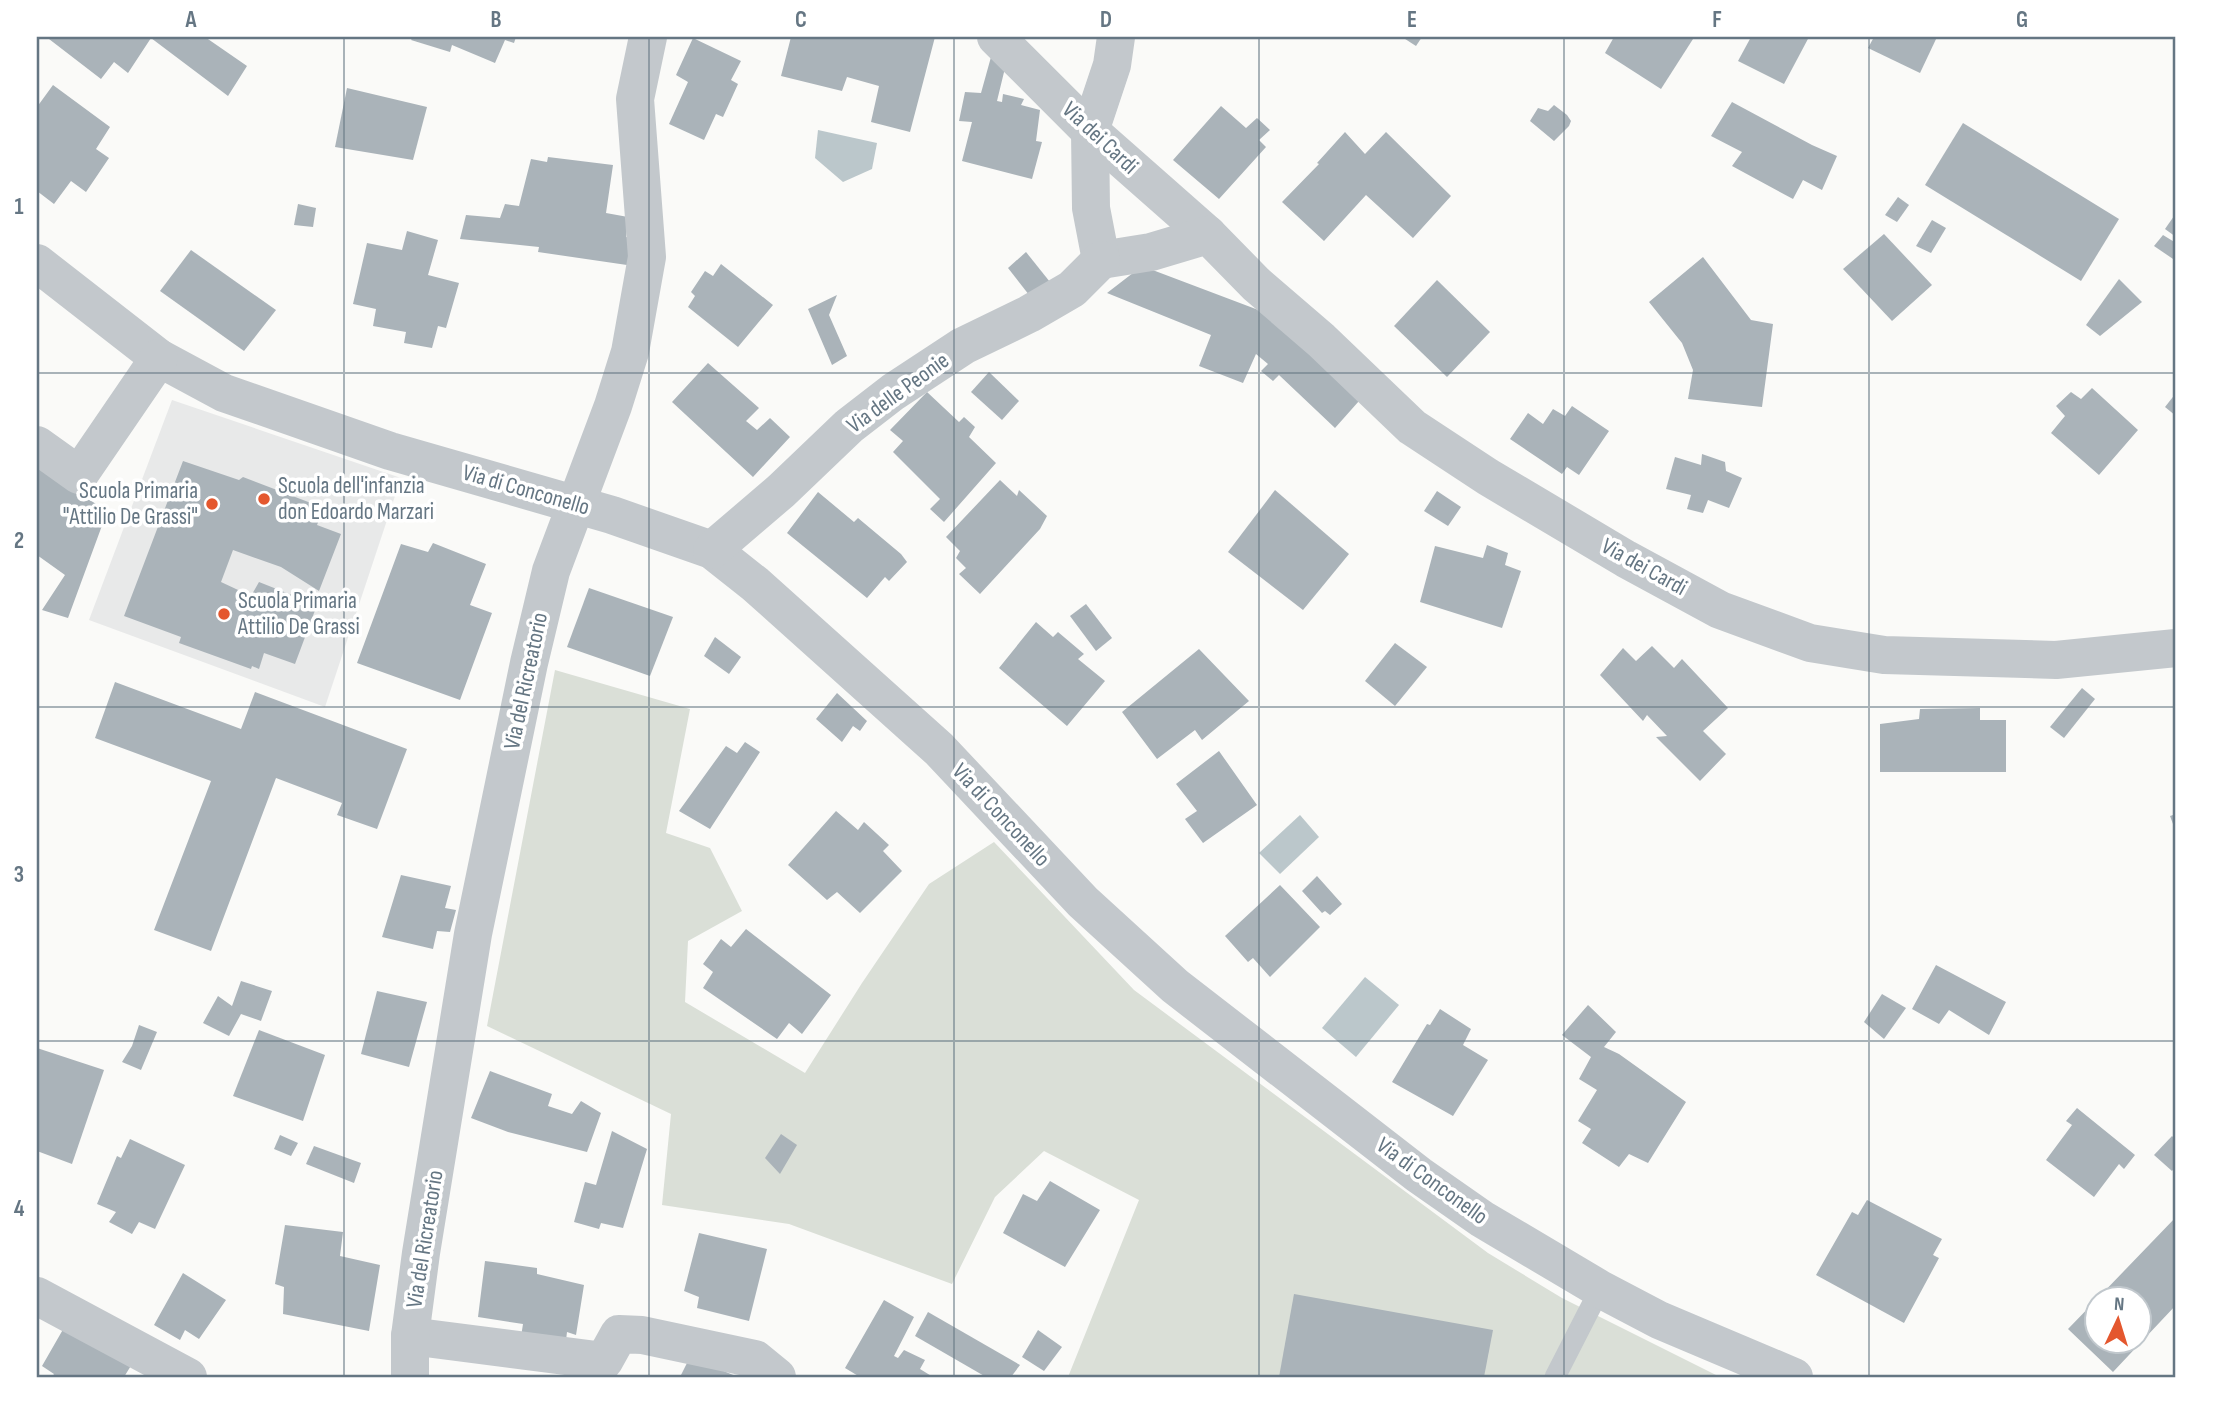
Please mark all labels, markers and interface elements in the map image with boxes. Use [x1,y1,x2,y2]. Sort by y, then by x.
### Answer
text: A [185,6,198,34]
text: B [491,6,502,34]
text: C [795,6,807,34]
text: D [1100,6,1112,34]
text: E [1407,6,1417,34]
text: F [1712,6,1722,34]
text: G [2016,6,2028,34]
street label: Via dei Cardi [1056,96,1144,180]
text: 1 [14,193,24,221]
street label: Via delle Peonie [842,347,954,439]
street label: Via di Conconello [459,459,593,521]
place label: Scuola dell'infanzia don Edoardo Marzari [278,472,434,526]
place label: Scuola Primaria "Attilio De Grassi" [63,477,198,531]
marker: Scuola dell'infanzia don Edoardo Marzari [256,491,272,507]
marker: Scuola Primaria "Attilio De Grassi" [204,496,220,512]
text: 2 [14,527,24,555]
street label: Via dei Cardi [1596,532,1692,602]
place label: Scuola Primaria Attilio De Grassi [237,587,360,641]
marker: Scuola Primaria Attilio De Grassi [216,606,232,622]
street label: Via del Ricreatorio [498,610,554,752]
street label: Via di Conconello [946,758,1056,872]
text: 3 [14,861,24,889]
street label: Via di Conconello [1371,1131,1493,1231]
street label: Via del Ricreatorio [400,1168,450,1310]
text: 4 [14,1195,25,1223]
north arrow [2084,1284,2154,1354]
text: N [2113,1293,2125,1316]

